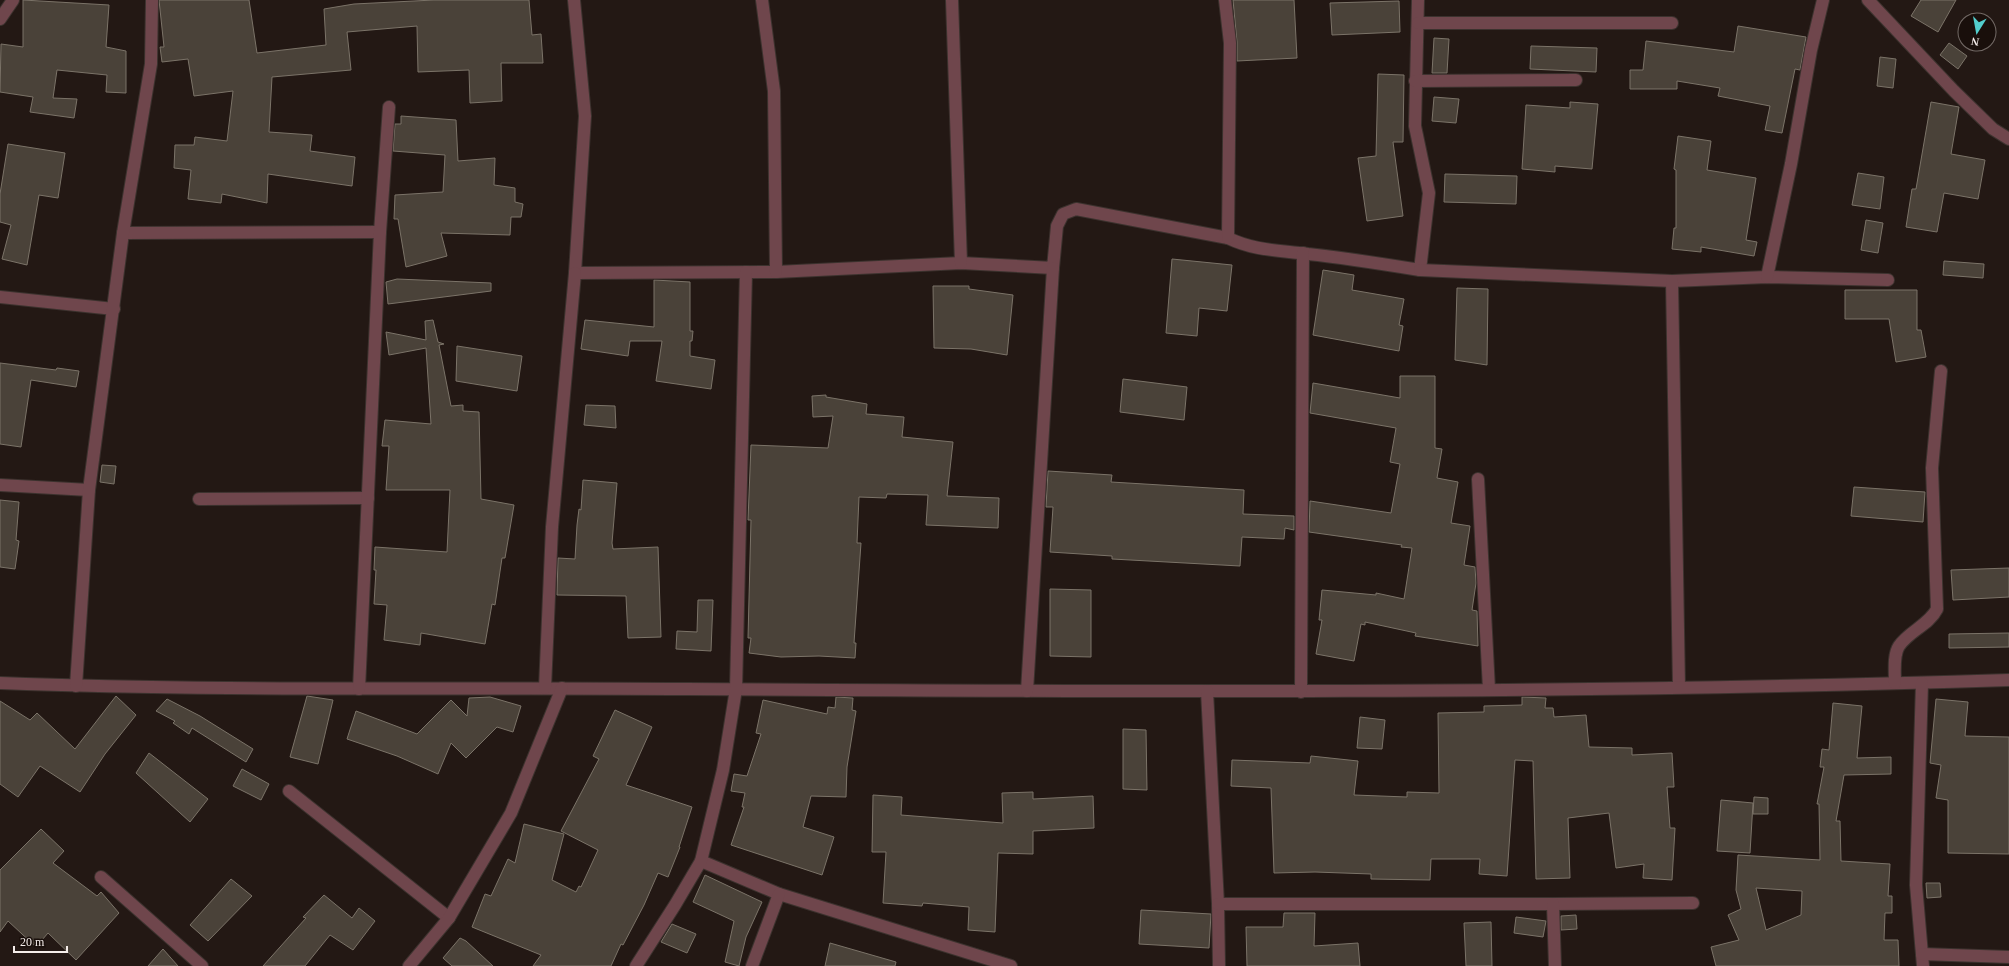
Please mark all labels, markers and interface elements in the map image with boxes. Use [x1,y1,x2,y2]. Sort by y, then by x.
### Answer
north arrow [1957,12,1997,52]
text: N [1970,35,1980,48]
scale bar [14,928,67,954]
text: 20 m [20,935,45,949]

